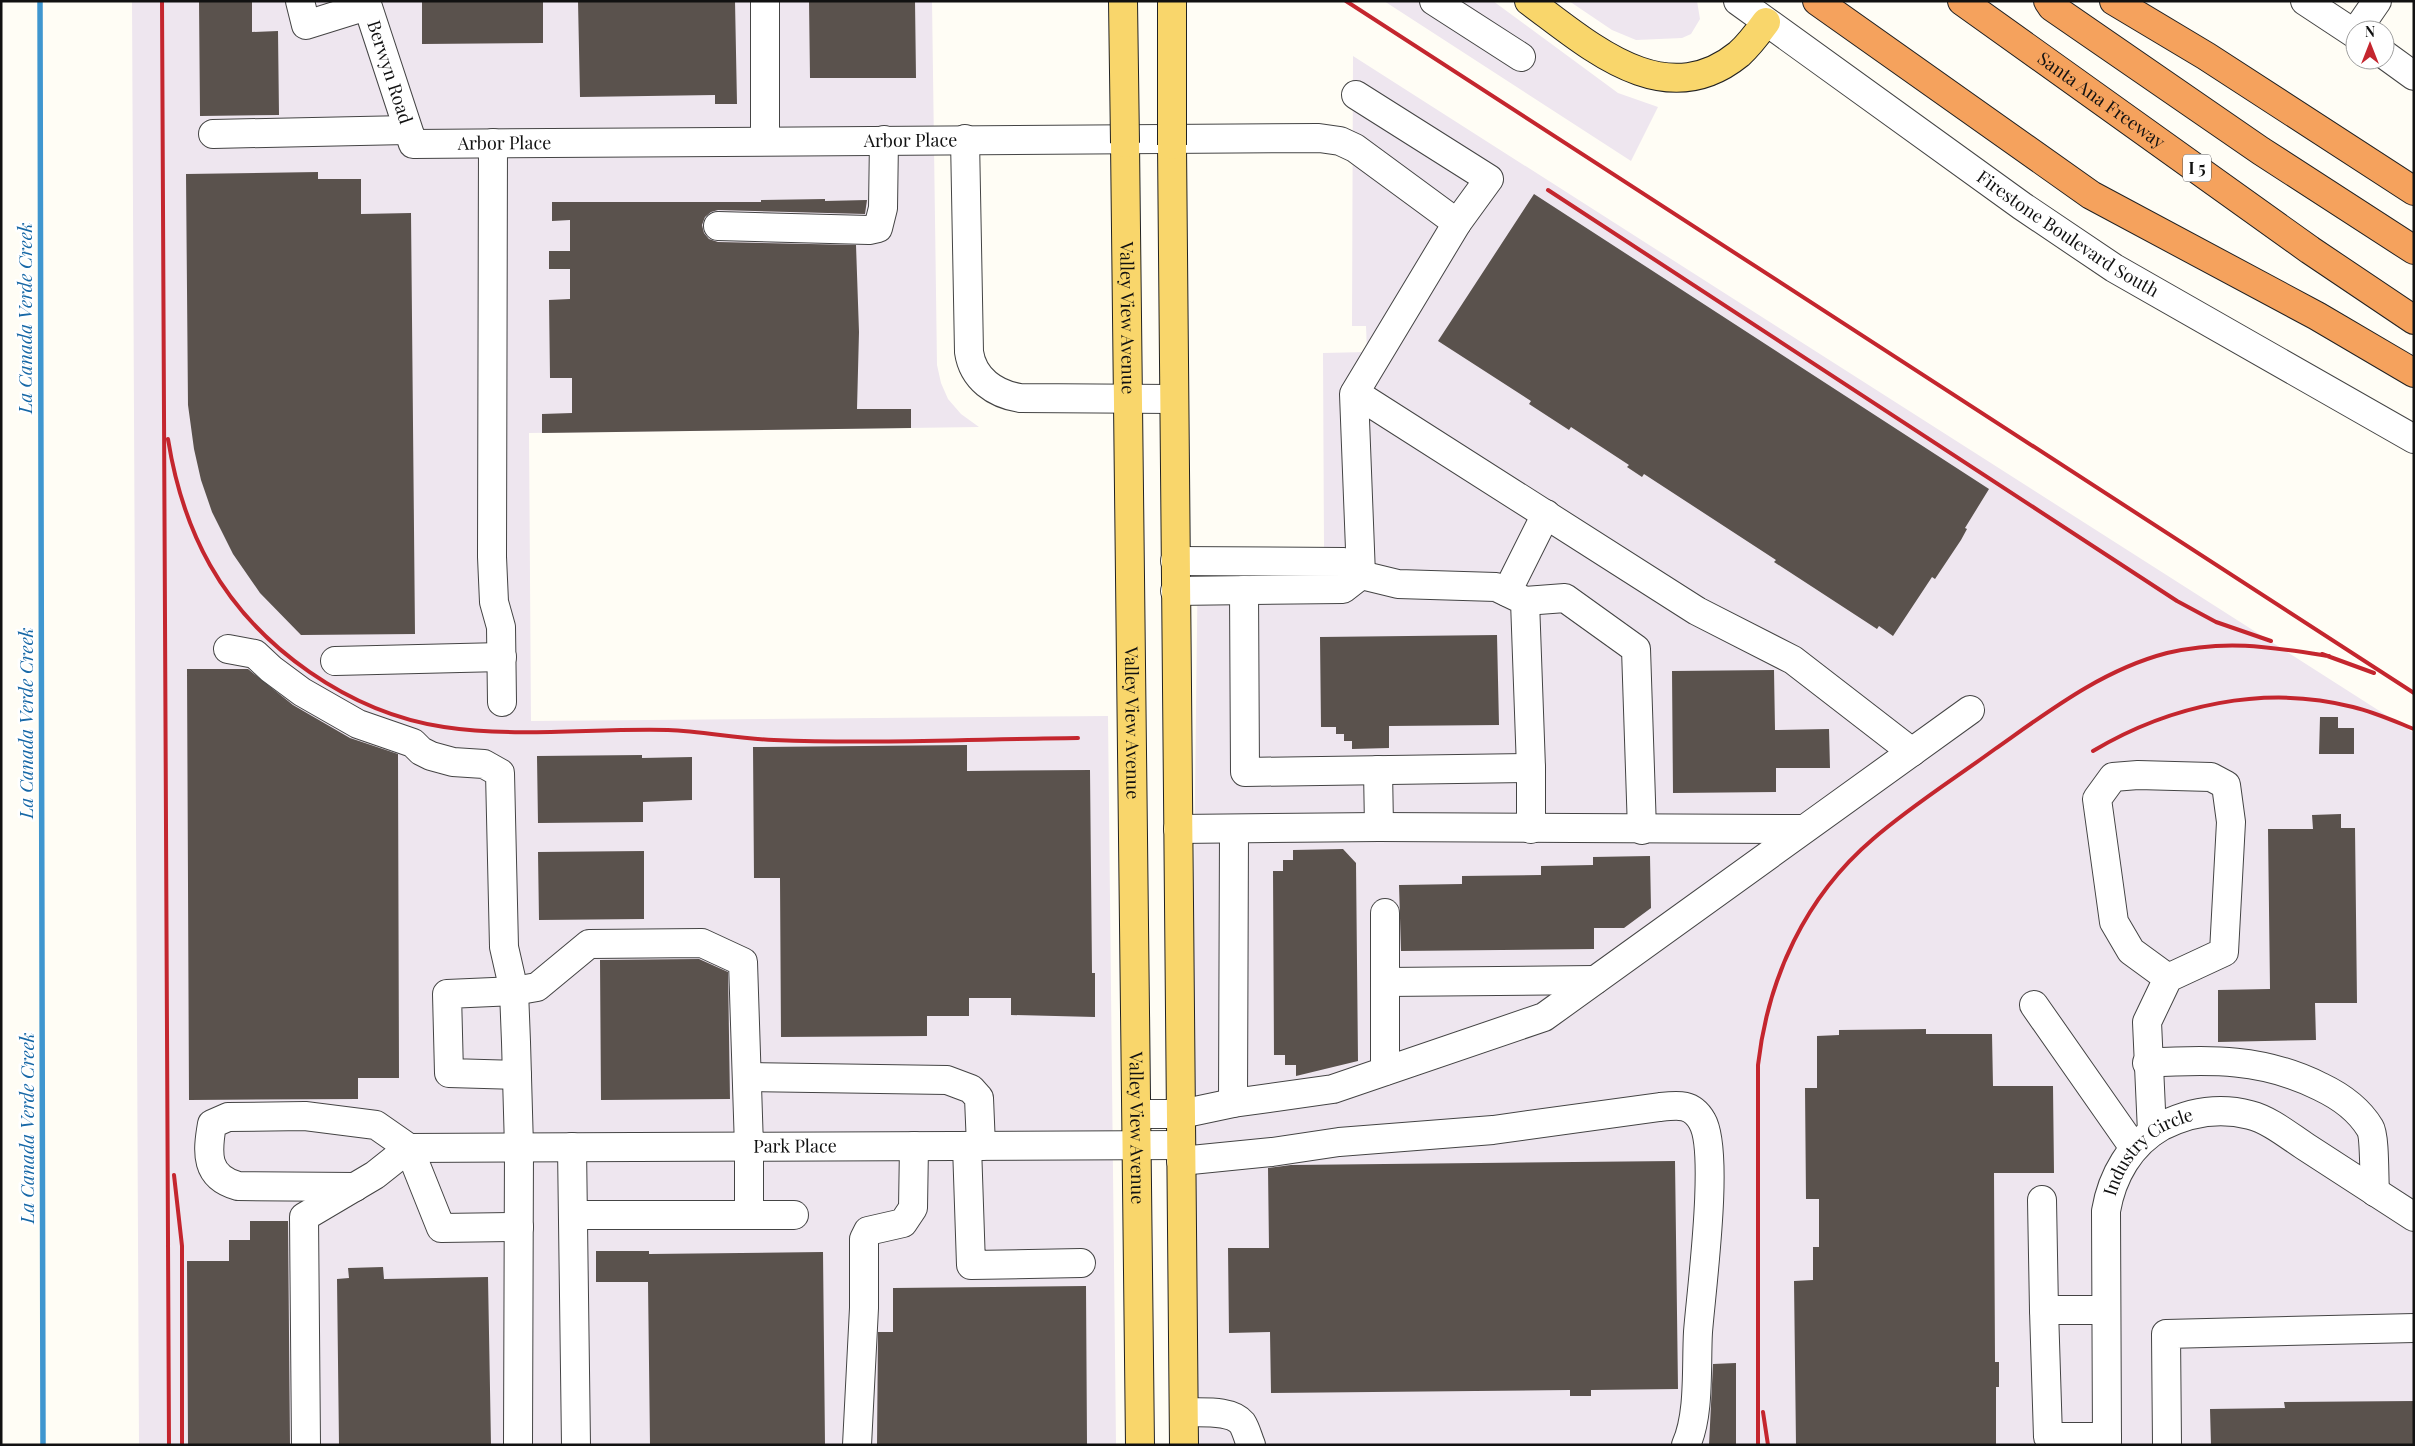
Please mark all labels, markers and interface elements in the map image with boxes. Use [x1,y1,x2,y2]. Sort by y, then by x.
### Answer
street label: Berwyn Road [362,17,419,127]
north arrow [2345,20,2395,70]
text: N [2365,22,2375,41]
street label: Santa Ana Freeway [2033,46,2170,154]
street label: Arbor Place [863,127,957,152]
street label: Arbor Place [457,130,551,155]
road number: I 5 [2183,154,2211,182]
street label: Firestone Boulevard South [1972,164,2164,302]
water label: La Canada Verde Creek [11,222,37,415]
street label: Valley View Avenue [1115,241,1141,394]
water label: La Canada Verde Creek [12,627,38,820]
street label: Valley View Avenue [1120,645,1146,799]
water label: La Canada Verde Creek [13,1032,39,1225]
street label: Valley View Avenue [1124,1050,1150,1204]
street label: Industry Circle [2097,1102,2195,1198]
street label: Park Place [753,1133,837,1158]

